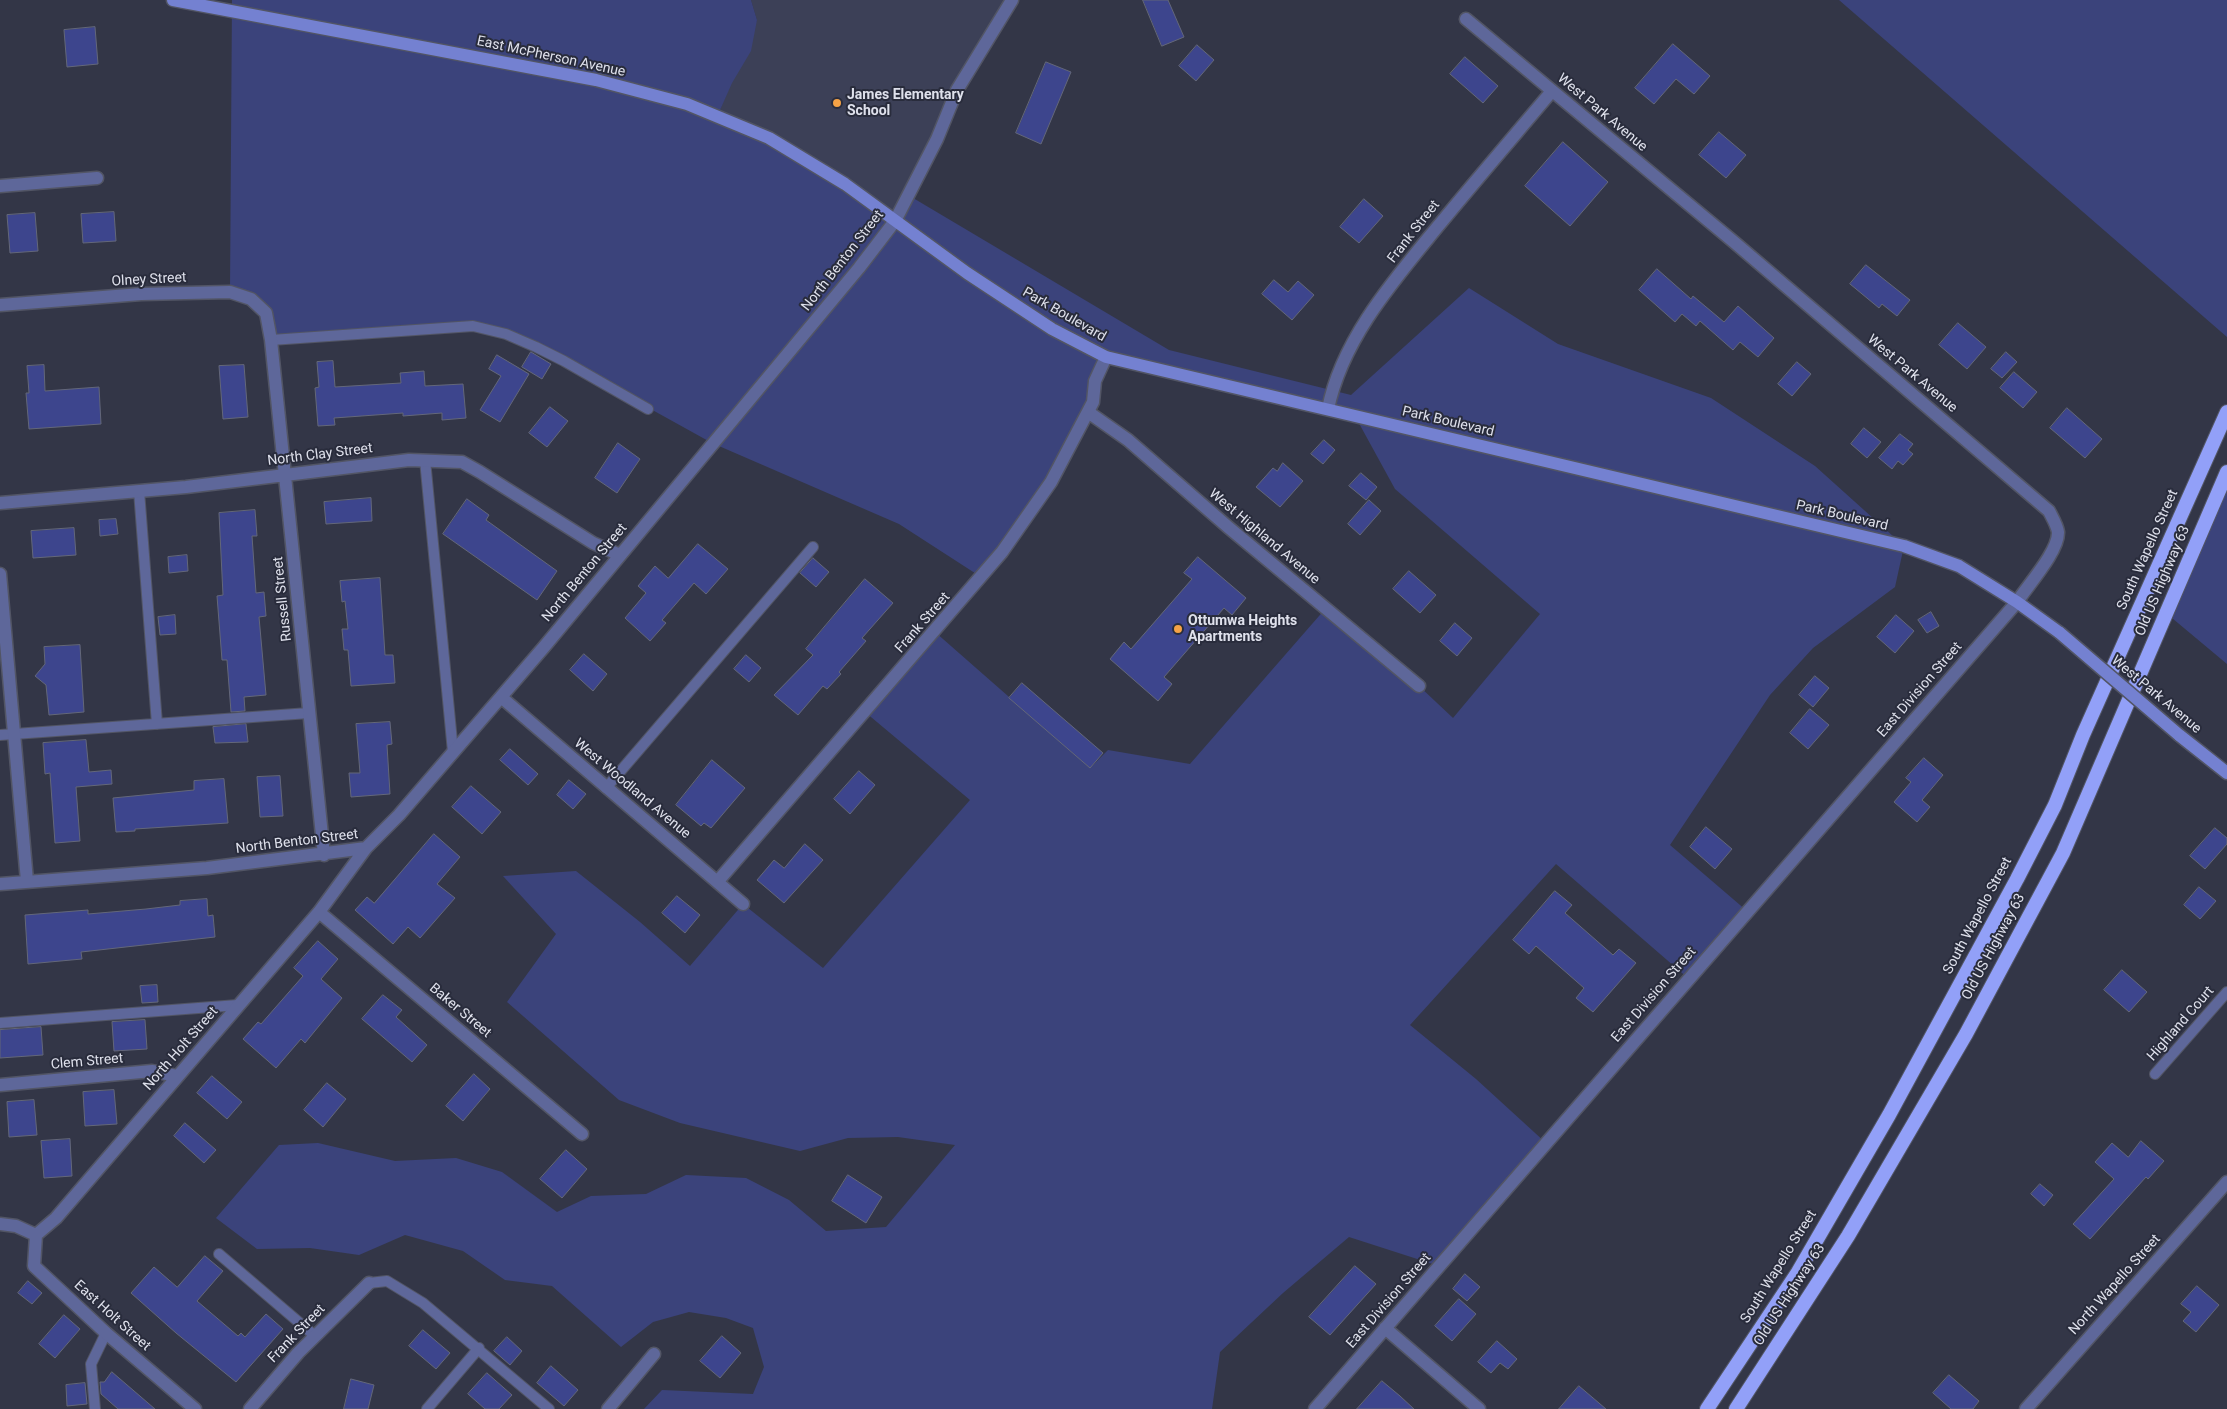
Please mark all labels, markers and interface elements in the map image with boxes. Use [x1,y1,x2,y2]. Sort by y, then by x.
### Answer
street label: East McPherson Avenue [475,33,627,81]
street label: West Park Avenue [1554,70,1650,156]
place label: James Elementary School [847,87,964,120]
marker: James Elementary School [831,97,843,109]
street label: Frank Street [1384,197,1444,267]
street label: North Benton Street [798,207,888,315]
street label: Olney Street [111,270,187,290]
street label: Park Boulevard [1019,284,1109,346]
street label: West Park Avenue [1864,331,1960,417]
street label: Park Boulevard [1400,403,1496,441]
street label: North Clay Street [266,440,374,470]
street label: West Highland Avenue [1205,486,1323,588]
street label: South Wapello Street [2114,487,2182,613]
street label: Park Boulevard [1794,497,1890,535]
street label: North Benton Street [539,520,631,626]
street label: Old US Highway 63 [2132,523,2194,639]
street label: Russell Street [270,556,296,642]
street label: Frank Street [892,589,954,657]
place label: Ottumwa Heights Apartments [1188,613,1297,646]
marker: Ottumwa Heights Apartments [1172,623,1184,635]
street label: East Division Street [1874,639,1966,741]
street label: West Park Avenue [2108,652,2204,738]
street label: West Woodland Avenue [570,735,694,843]
street label: North Benton Street [235,826,359,858]
street label: South Wapello Street [1940,855,2016,977]
street label: Old US Highway 63 [1959,891,2029,1003]
street label: East Division Street [1608,944,1700,1046]
street label: Baker Street [426,980,494,1042]
street label: Highland Court [2144,983,2218,1065]
street label: North Holt Street [140,1004,222,1094]
street label: Clem Street [50,1050,124,1074]
street label: South Wapello Street [1737,1207,1821,1327]
street label: North Wapello Street [2066,1231,2164,1339]
street label: Old US Highway 63 [1751,1241,1829,1349]
street label: East Division Street [1343,1250,1435,1352]
street label: East Holt Street [70,1277,154,1355]
street label: Frank Street [265,1301,329,1367]

